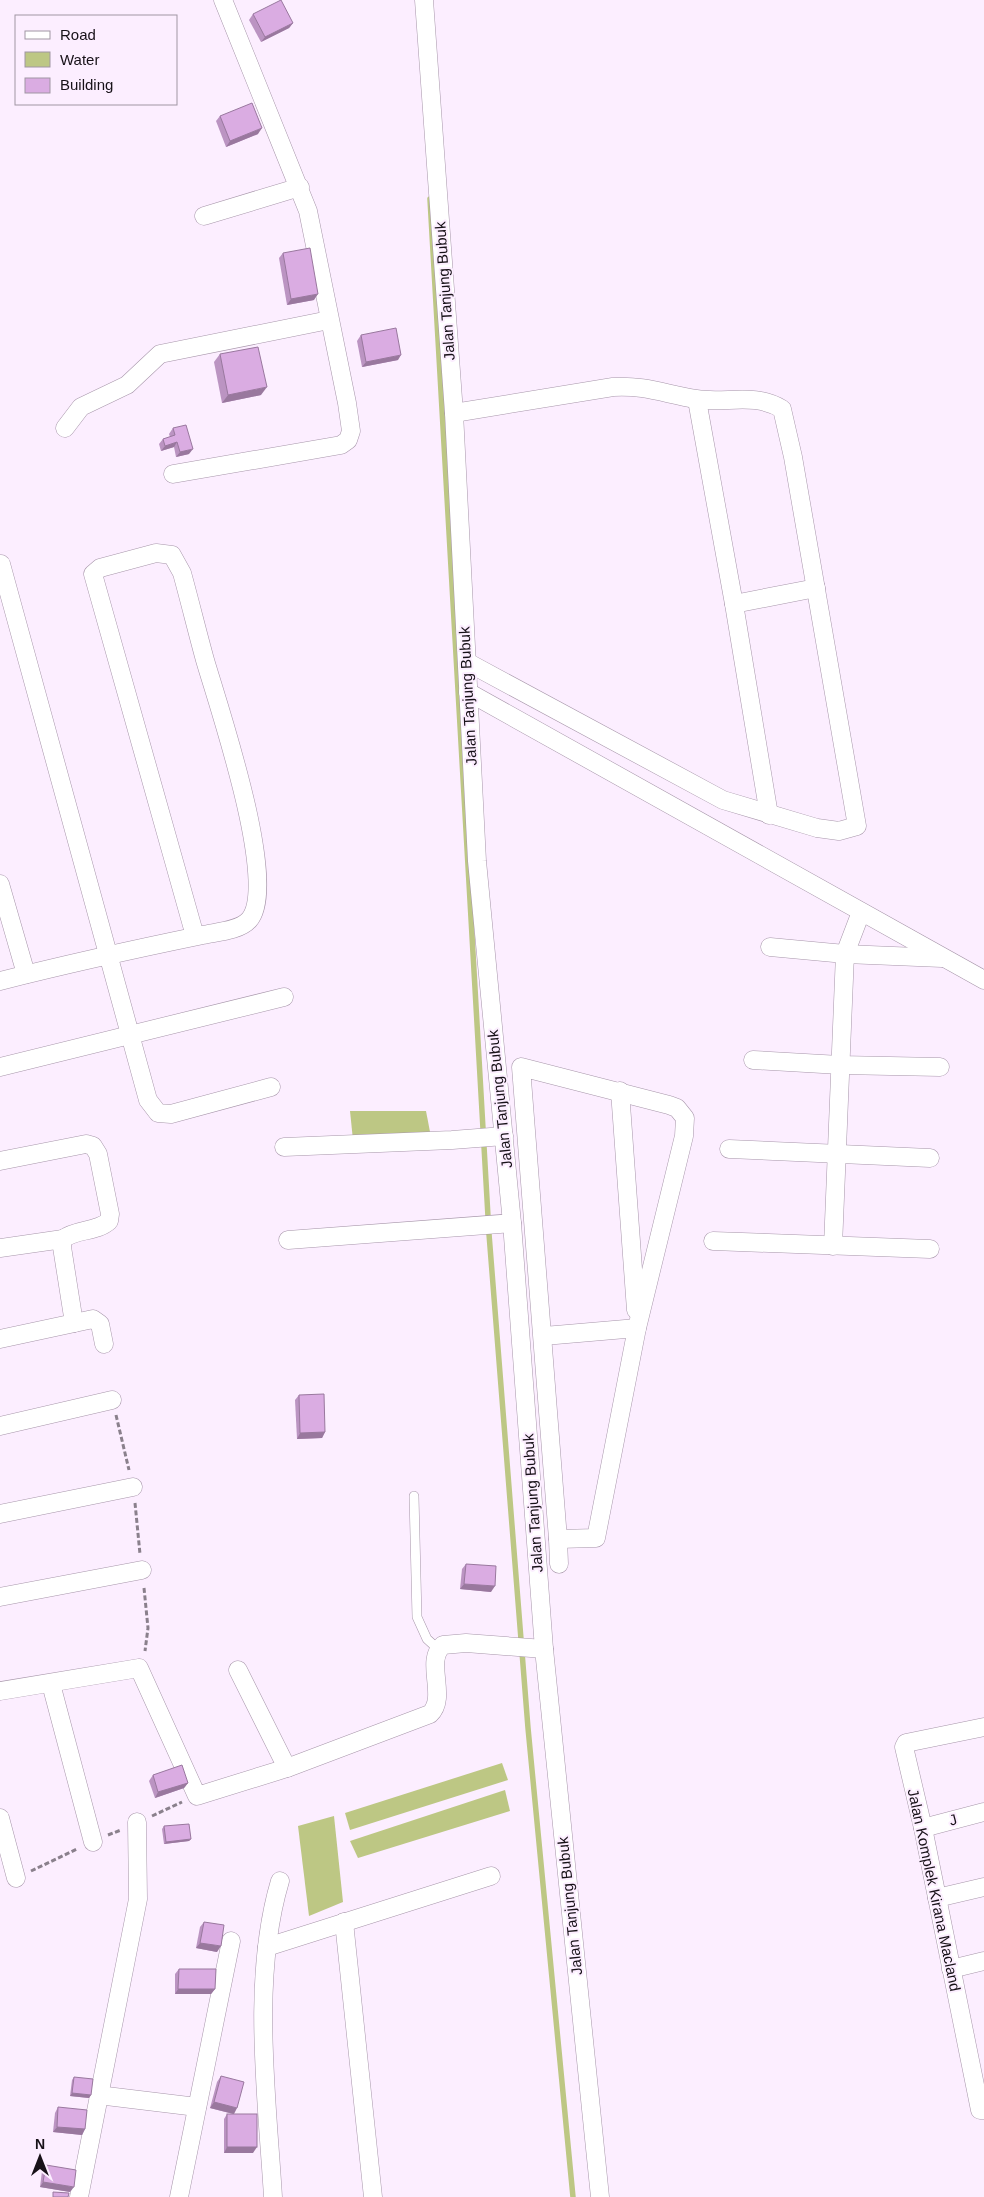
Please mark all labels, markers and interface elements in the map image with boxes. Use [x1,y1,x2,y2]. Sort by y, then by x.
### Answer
legend [15,15,178,105]
text: Road [60,26,96,43]
text: Water [60,51,99,68]
text: Building [60,76,113,93]
street label: Jalan Tanjung Bubuk [431,221,458,361]
street label: Jalan Tanjung Bubuk [455,626,480,766]
street label: Jalan Tanjung Bubuk [484,1029,515,1169]
street label: Jalan Tanjung Bubuk [519,1433,546,1573]
street label: Jalan Komplek Kirana Macland [905,1787,964,1993]
street label: J [947,1810,959,1829]
street label: Jalan Tanjung Bubuk [554,1836,585,1976]
north arrow [15,2132,65,2182]
text: N [35,2136,45,2152]

